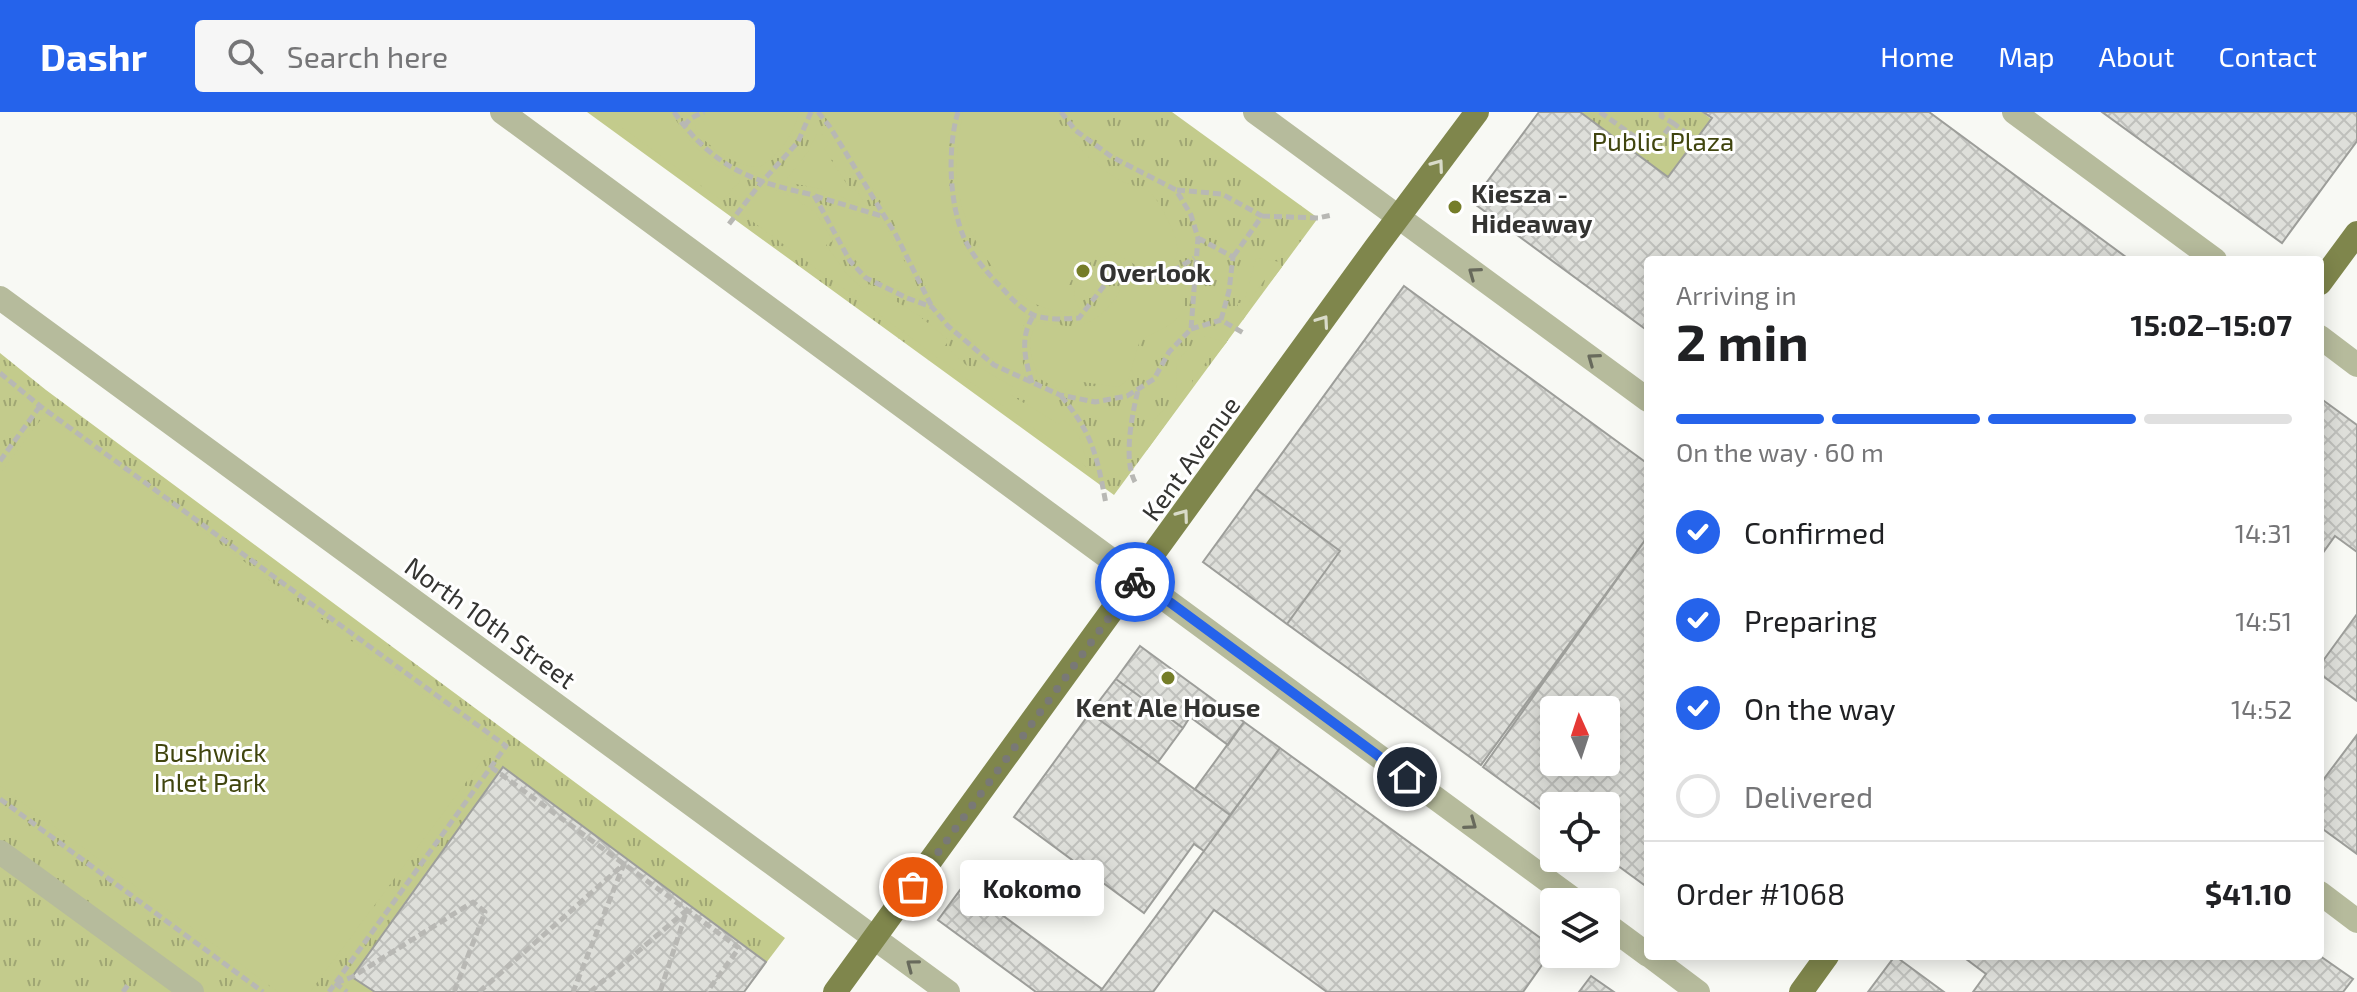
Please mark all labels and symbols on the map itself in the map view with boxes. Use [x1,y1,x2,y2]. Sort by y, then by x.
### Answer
park label: Public Plaza [1592,125,1734,156]
one-way arrow [1428,159,1443,173]
place label: Kiesza - Hideaway [1471,177,1593,239]
marker: Kiesza - Hideaway [1446,198,1464,216]
place label: Overlook [1099,256,1211,287]
marker: Overlook [1074,262,1092,280]
one-way arrow [1468,268,1483,283]
one-way arrow [1313,315,1328,329]
one-way arrow [1587,355,1601,369]
street label: Kent Avenue [1134,390,1246,526]
one-way arrow [1173,509,1188,524]
courier [1095,542,1175,622]
street label: North 10th Street [400,550,582,694]
marker: Kent Ale House [1159,669,1177,687]
place label: Kent Ale House [1076,691,1260,722]
north arrow [1540,696,1620,776]
park label: Bushwick Inlet Park [153,736,267,797]
pin [1373,743,1441,811]
one-way arrow [1462,814,1476,828]
pin [879,853,947,921]
callout: Kokomo [961,859,1105,915]
one-way arrow [906,961,921,975]

